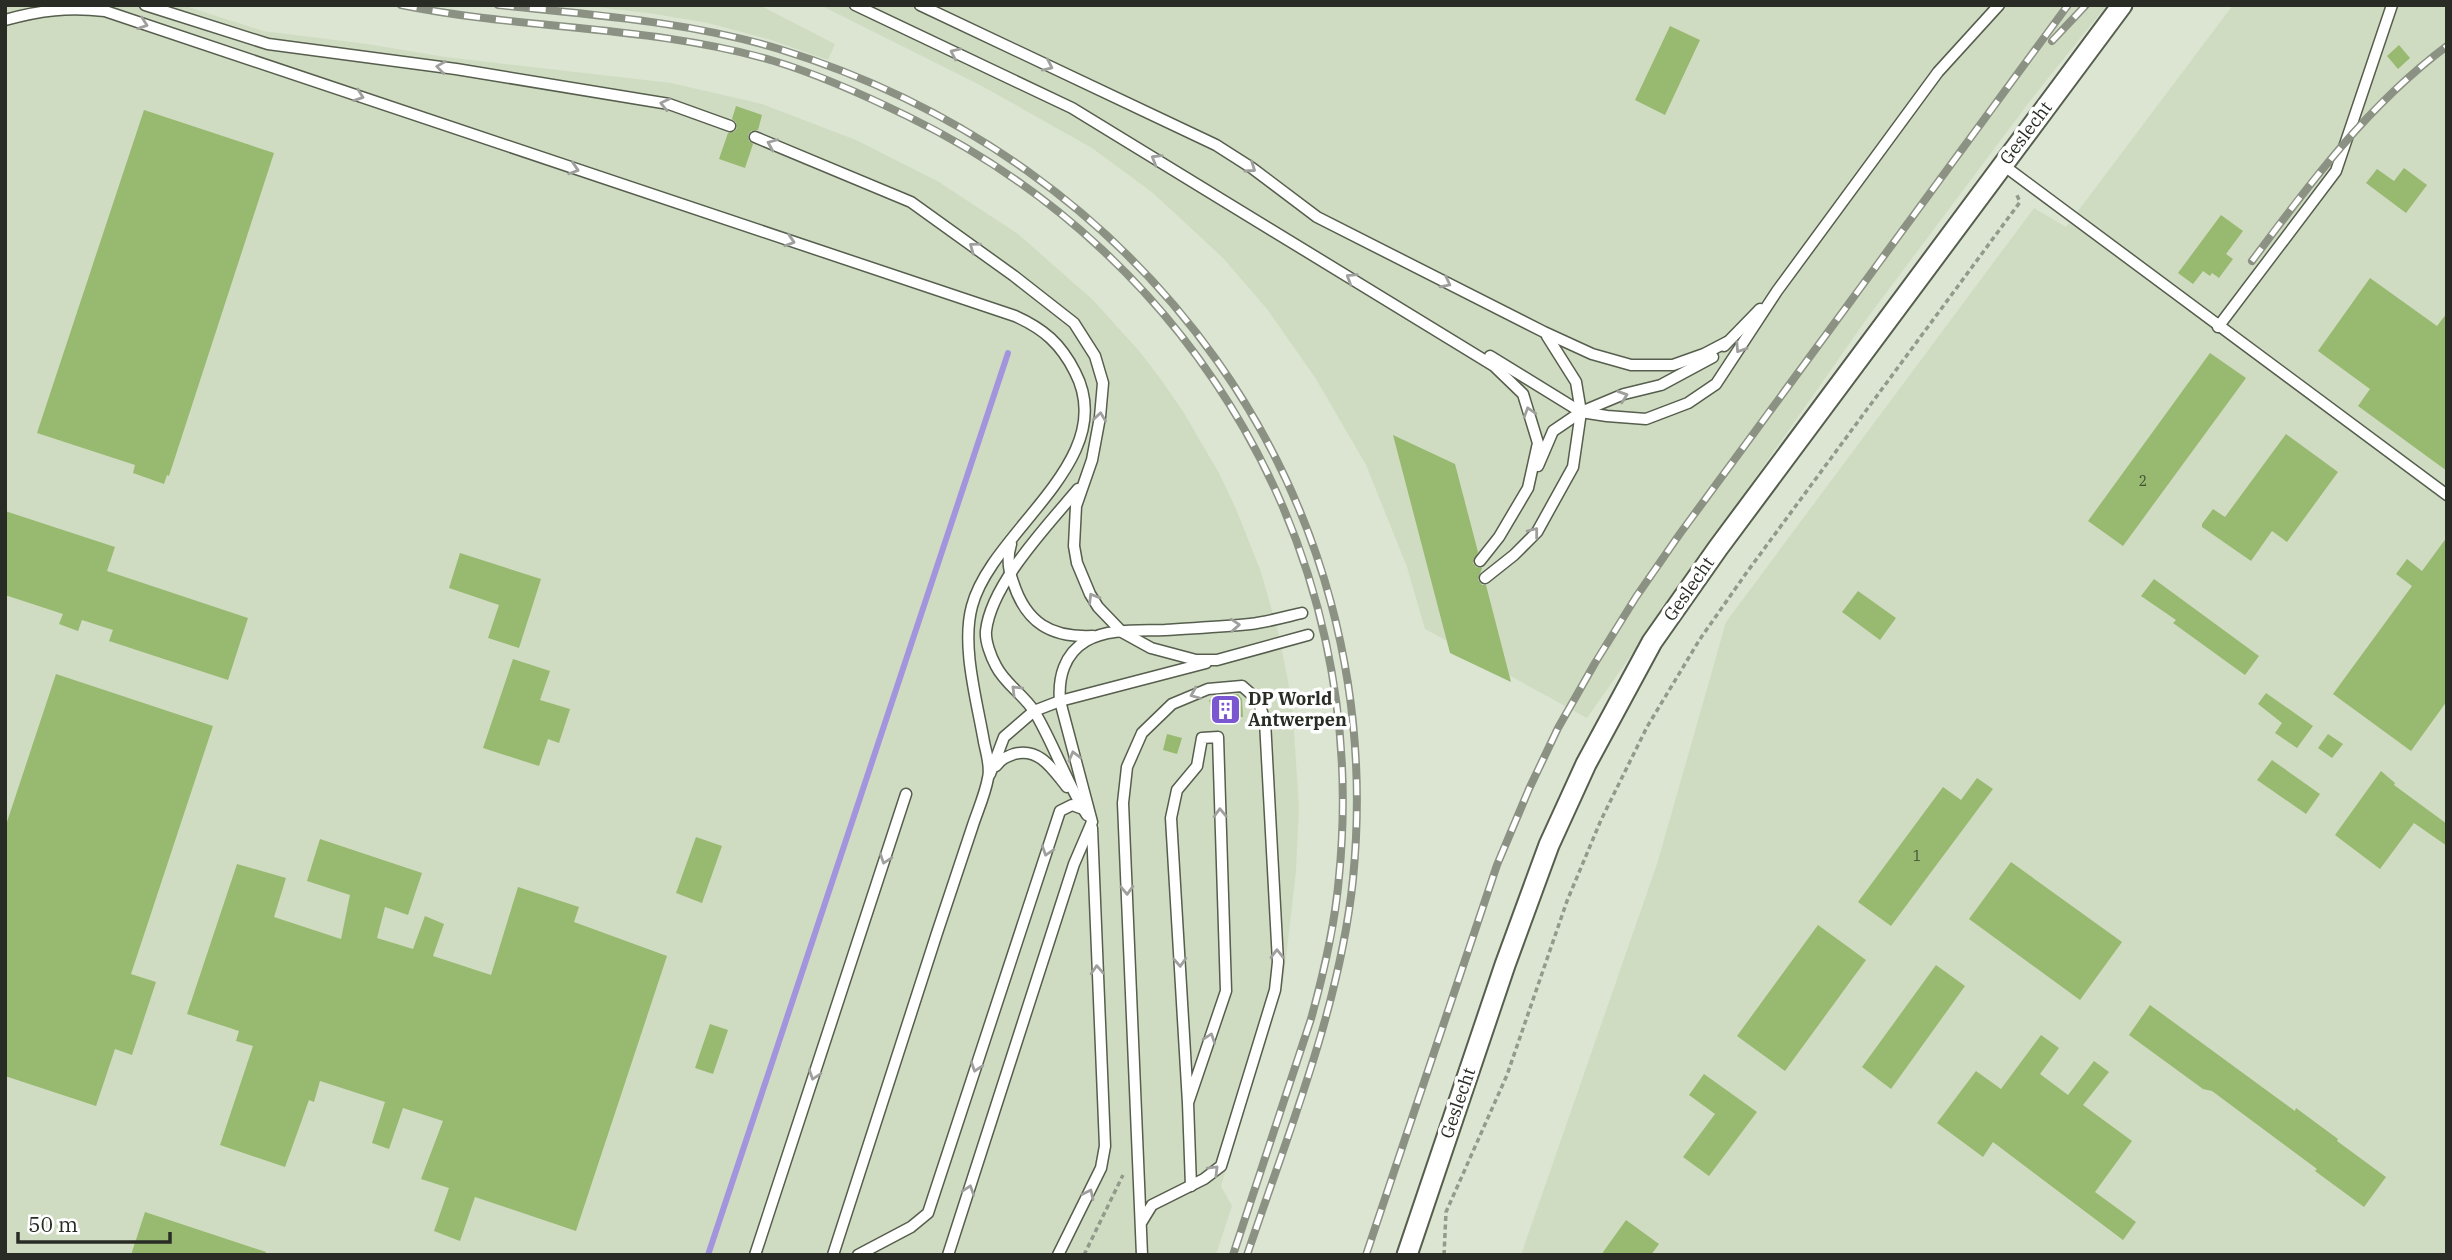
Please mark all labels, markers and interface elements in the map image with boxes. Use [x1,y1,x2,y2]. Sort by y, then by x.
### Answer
one-way arrow [137,16,149,30]
one-way arrow [950,47,963,61]
one-way arrow [1041,58,1053,72]
one-way arrow [435,60,447,75]
one-way arrow [352,88,364,103]
street label: Geslecht [1994,96,2057,169]
one-way arrow [659,98,671,113]
one-way arrow [767,138,780,152]
one-way arrow [1151,154,1164,167]
one-way arrow [1243,160,1256,172]
one-way arrow [568,161,580,175]
one-way arrow [784,233,796,247]
one-way arrow [969,243,982,255]
one-way arrow [1345,273,1358,286]
one-way arrow [1439,274,1452,288]
one-way arrow [1735,341,1748,354]
one-way arrow [1616,390,1629,404]
one-way arrow [1522,406,1537,418]
one-way arrow [1092,412,1107,423]
house number: 2 [2139,472,2147,490]
one-way arrow [1526,528,1539,540]
street label: Geslecht [1658,552,1719,625]
one-way arrow [1088,593,1101,606]
one-way arrow [1229,618,1240,633]
one-way arrow [1012,686,1024,698]
one-way arrow [1190,686,1202,700]
place label: DP World Antwerpen [1248,687,1347,731]
building icon: DP World Antwerpen [1208,692,1242,726]
one-way arrow [1068,750,1082,762]
one-way arrow [1213,808,1228,819]
one-way arrow [1041,844,1055,856]
house number: 1 [1913,847,1921,865]
one-way arrow [879,853,893,865]
one-way arrow [1119,885,1134,896]
one-way arrow [1269,948,1284,959]
one-way arrow [1172,957,1187,968]
one-way arrow [1090,964,1105,975]
one-way arrow [1202,1032,1216,1045]
one-way arrow [970,1060,984,1072]
street label: Geslecht [1435,1064,1480,1141]
one-way arrow [808,1069,822,1081]
one-way arrow [1205,1166,1218,1178]
one-way arrow [960,1184,975,1196]
one-way arrow [1080,1189,1094,1201]
scale bar [18,1200,170,1244]
text: 50 m [28,1210,78,1238]

